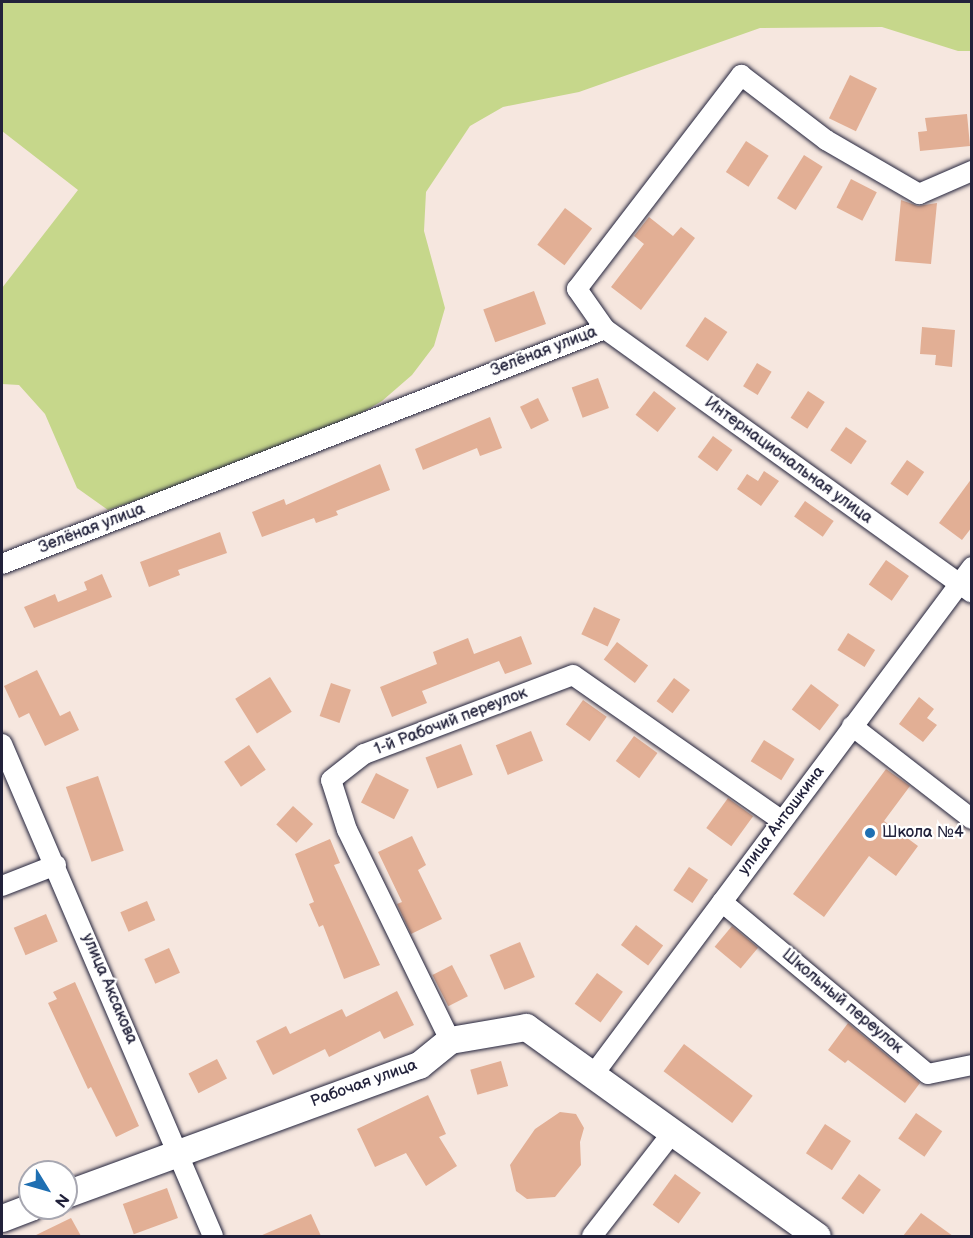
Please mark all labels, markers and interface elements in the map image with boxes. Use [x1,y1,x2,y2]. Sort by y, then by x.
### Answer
street label: Зелёная улица [488,323,600,381]
street label: Интернациональная улица [700,394,876,528]
street label: Зелёная улица [36,500,148,558]
street label: 1-й Рабочий переулок [372,684,530,760]
street label: улица Антошкина [735,763,829,879]
place label: Школа №4 [882,823,964,843]
marker: Школа №4 [863,826,877,840]
street label: улица Аксакова [77,931,141,1047]
street label: Школьный переулок [777,946,907,1058]
street label: Рабочая улица [308,1056,420,1112]
north arrow [18,1160,78,1220]
text: N [50,1189,72,1210]

